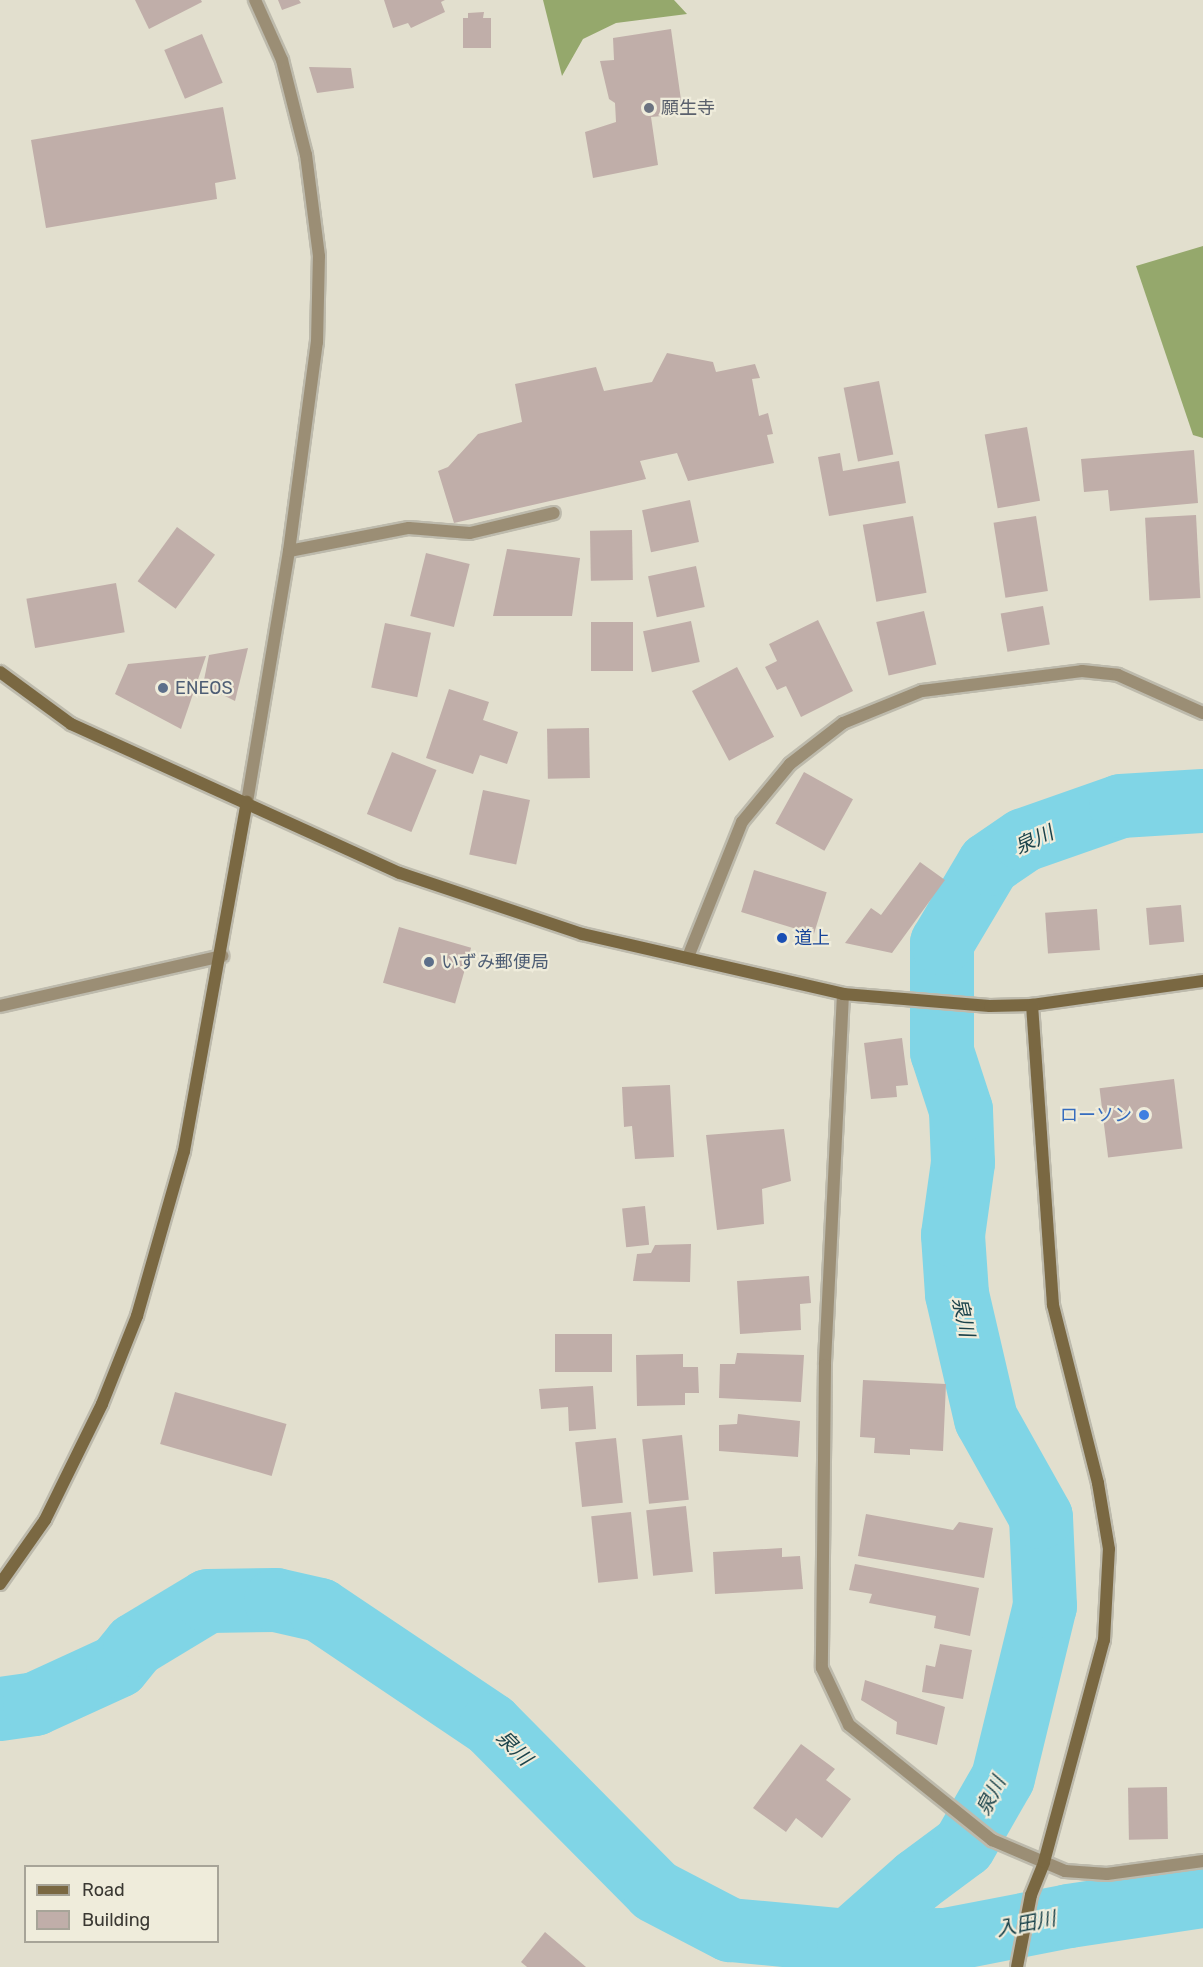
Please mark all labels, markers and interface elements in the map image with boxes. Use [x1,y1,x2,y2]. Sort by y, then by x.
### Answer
place label: 願生寺 [661,97,715,119]
marker: 願生寺 [642,101,656,115]
place label: ENEOS [175,677,233,699]
marker: ENEOS [156,681,170,695]
water label: 泉川 [1011,821,1057,859]
place label: 道上 [794,927,830,949]
marker: 道上 [775,931,789,945]
place label: いずみ郵便局 [441,951,549,973]
marker: いずみ郵便局 [422,955,436,969]
place label: ローソン [1060,1104,1132,1126]
marker: ローソン [1137,1108,1151,1122]
water label: 泉川 [947,1295,979,1339]
water label: 泉川 [491,1725,537,1771]
water label: 泉川 [971,1773,1011,1819]
legend [24,1865,219,1943]
text: Road [82,1879,125,1901]
water label: 入田川 [994,1906,1058,1942]
text: Building [82,1909,150,1931]

